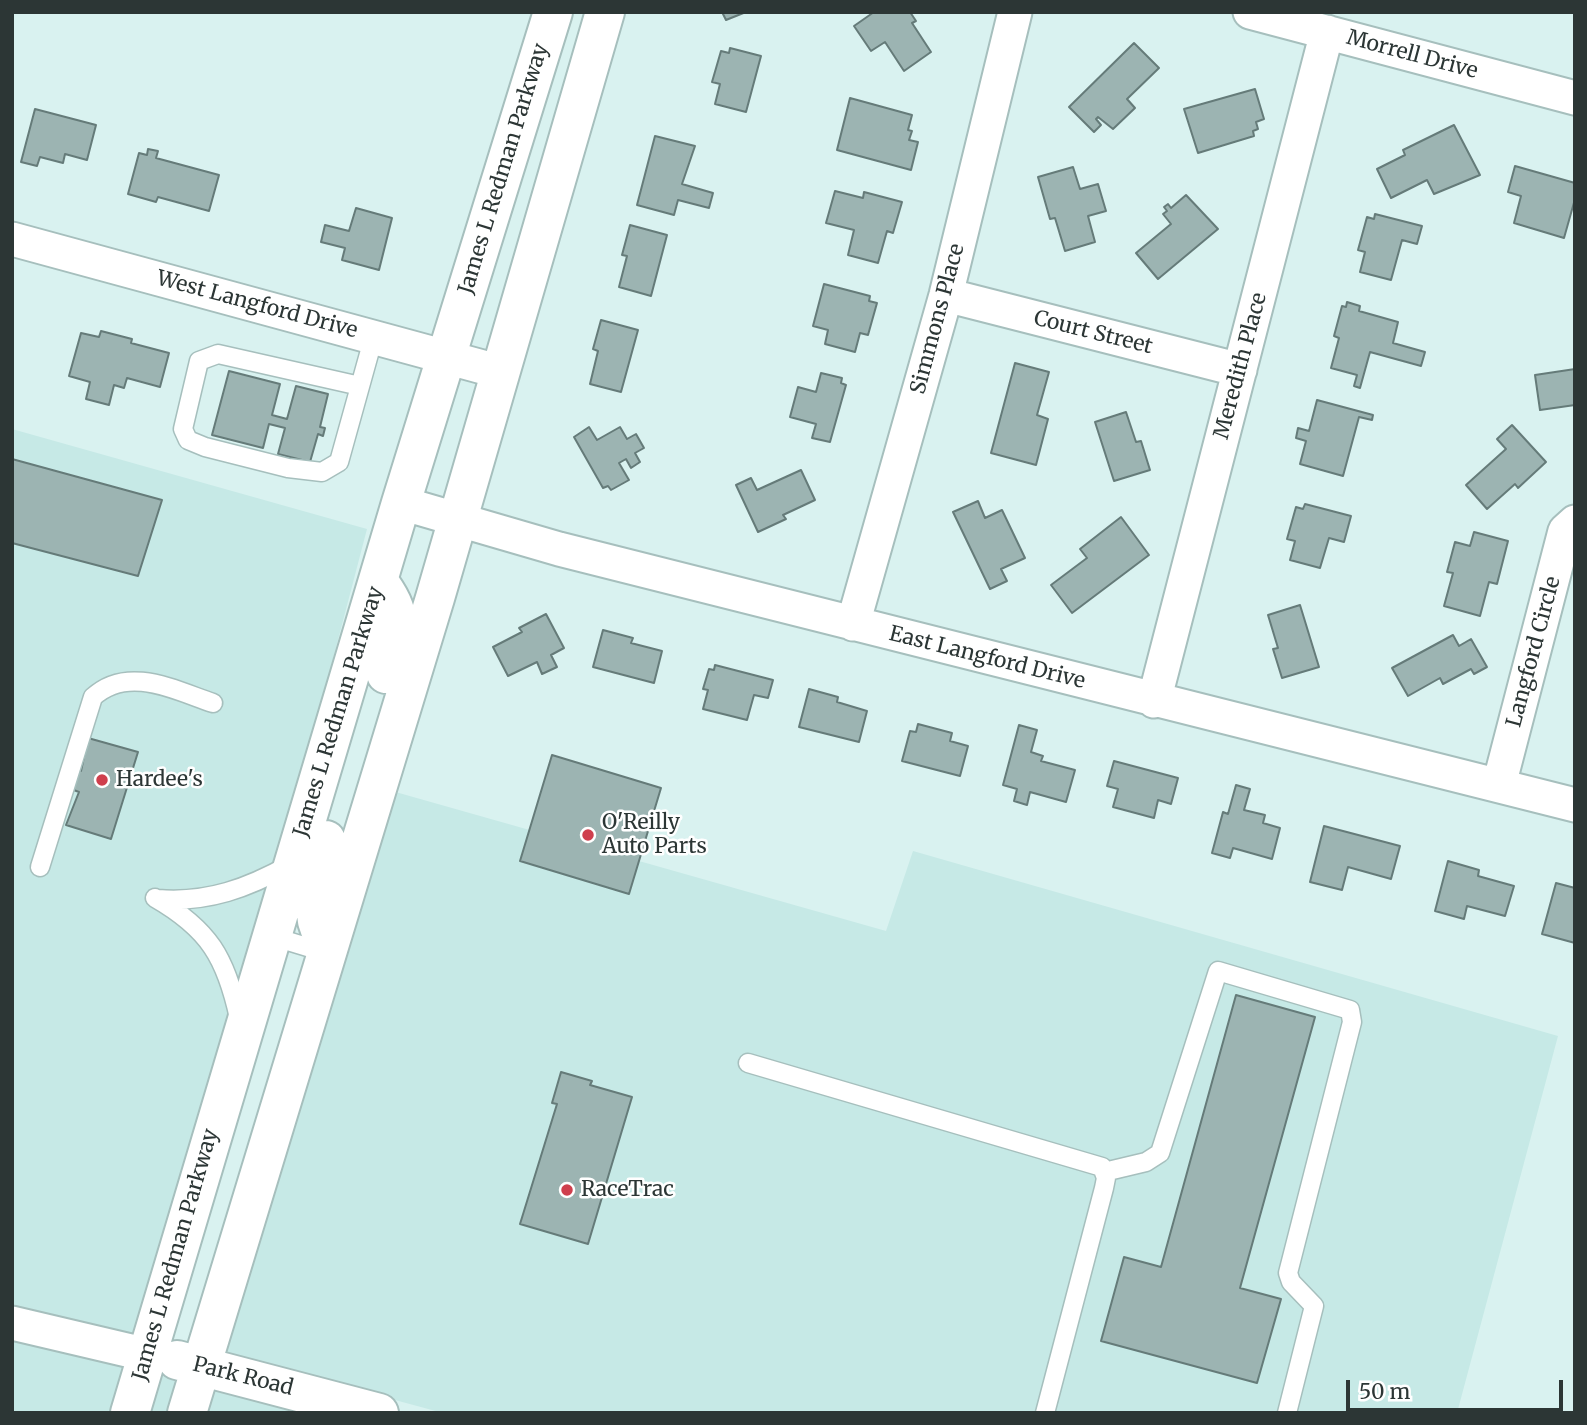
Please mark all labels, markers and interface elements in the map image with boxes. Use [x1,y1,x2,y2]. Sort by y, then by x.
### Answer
street label: Morrell Drive [1344,25,1480,85]
street label: James L Redman Parkway [454,41,554,297]
street label: Simmons Place [906,241,970,397]
street label: West Langford Drive [154,266,360,344]
street label: Meredith Place [1209,290,1273,442]
street label: Court Street [1031,306,1155,360]
street label: Langford Circle [1502,574,1566,730]
street label: James L Redman Parkway [289,584,389,840]
street label: East Langford Drive [886,621,1088,695]
place label: Hardee's [116,767,203,793]
marker: Hardee's [94,772,110,788]
place label: O'Reilly Auto Parts [602,810,707,860]
marker: O'Reilly Auto Parts [580,827,596,843]
street label: James L Redman Parkway [128,1126,224,1384]
place label: RaceTrac [581,1177,674,1203]
marker: RaceTrac [559,1182,575,1198]
street label: Park Road [190,1352,296,1402]
scale bar [1349,1366,1566,1410]
text: 50 m [1359,1378,1410,1405]

